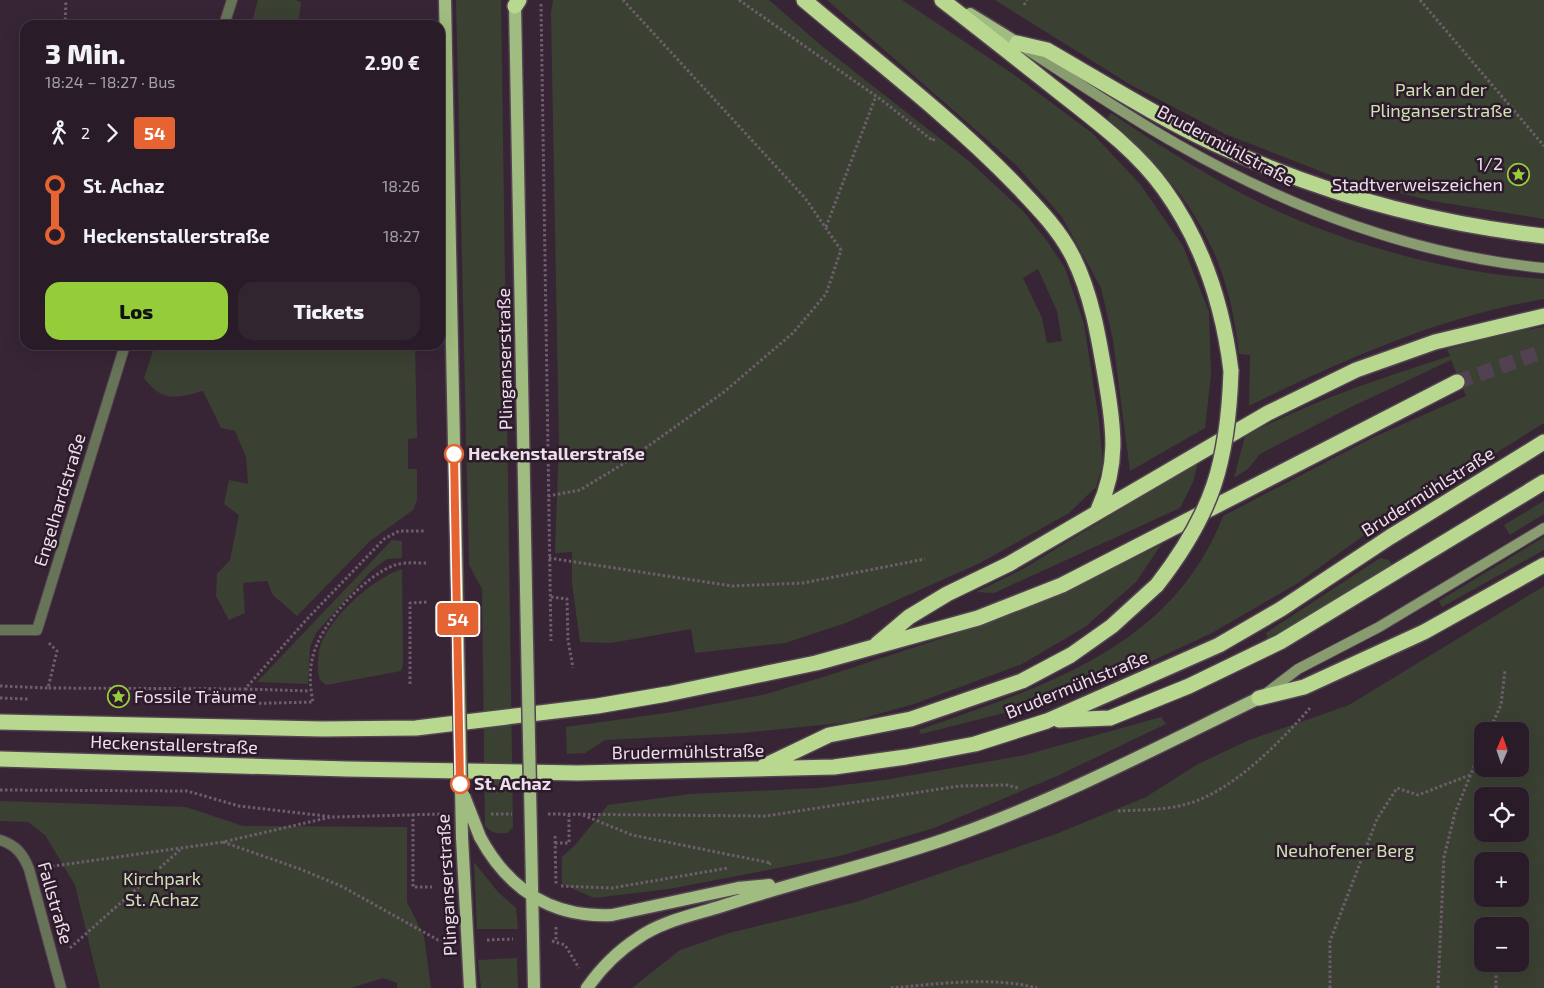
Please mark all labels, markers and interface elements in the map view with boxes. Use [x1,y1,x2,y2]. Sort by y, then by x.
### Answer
text: 3 Min. [45,36,126,70]
text: 2.90 € [365,51,420,74]
text: 18:24 – 18:27 · Bus [45,72,175,91]
park label: Park an der Plinganserstraße [1370,78,1512,121]
street label: Brudermühlstraße [1154,100,1299,191]
icon: walk [45,119,73,147]
icon: forward [98,119,126,147]
text: 54 [144,122,165,144]
text: 2 [81,123,90,142]
place label: 1/2 Stadtverweiszeichen [1332,152,1503,195]
place icon: 1/2 Stadtverweiszeichen [1507,162,1531,186]
text: St. Achaz [83,174,164,197]
text: 18:26 [382,176,420,195]
text: Heckenstallerstraße [83,224,270,247]
text: 18:27 [383,226,420,245]
button: Los [45,282,228,340]
button: Tickets [238,282,420,340]
street label: Plinganserstraße [492,288,516,430]
street label: Engelhardstraße [28,430,90,569]
street label: Brudermühlstraße [1357,441,1498,541]
place label: Heckenstallerstraße [468,442,645,464]
marker: Heckenstallerstraße [444,444,464,464]
line badge: 54 [436,603,480,635]
text: 54 [447,608,469,630]
street label: Brudermühlstraße [1002,645,1151,723]
place icon: Fossile Träume [106,685,130,709]
place label: Fossile Träume [134,685,257,707]
north arrow [1474,722,1529,778]
map controls [1474,722,1529,972]
street label: Heckenstallerstraße [90,730,258,758]
street label: Brudermühlstraße [612,739,764,763]
place label: St. Achaz [474,772,551,794]
marker: St. Achaz [450,774,470,794]
button: locate [1474,787,1529,842]
street label: Plinganserstraße [431,814,461,957]
park label: Neuhofener Berg [1276,839,1414,861]
button: + [1474,852,1529,907]
street label: Fallstraße [34,859,78,947]
park label: Kirchpark St. Achaz [123,867,201,910]
button: − [1474,917,1529,972]

